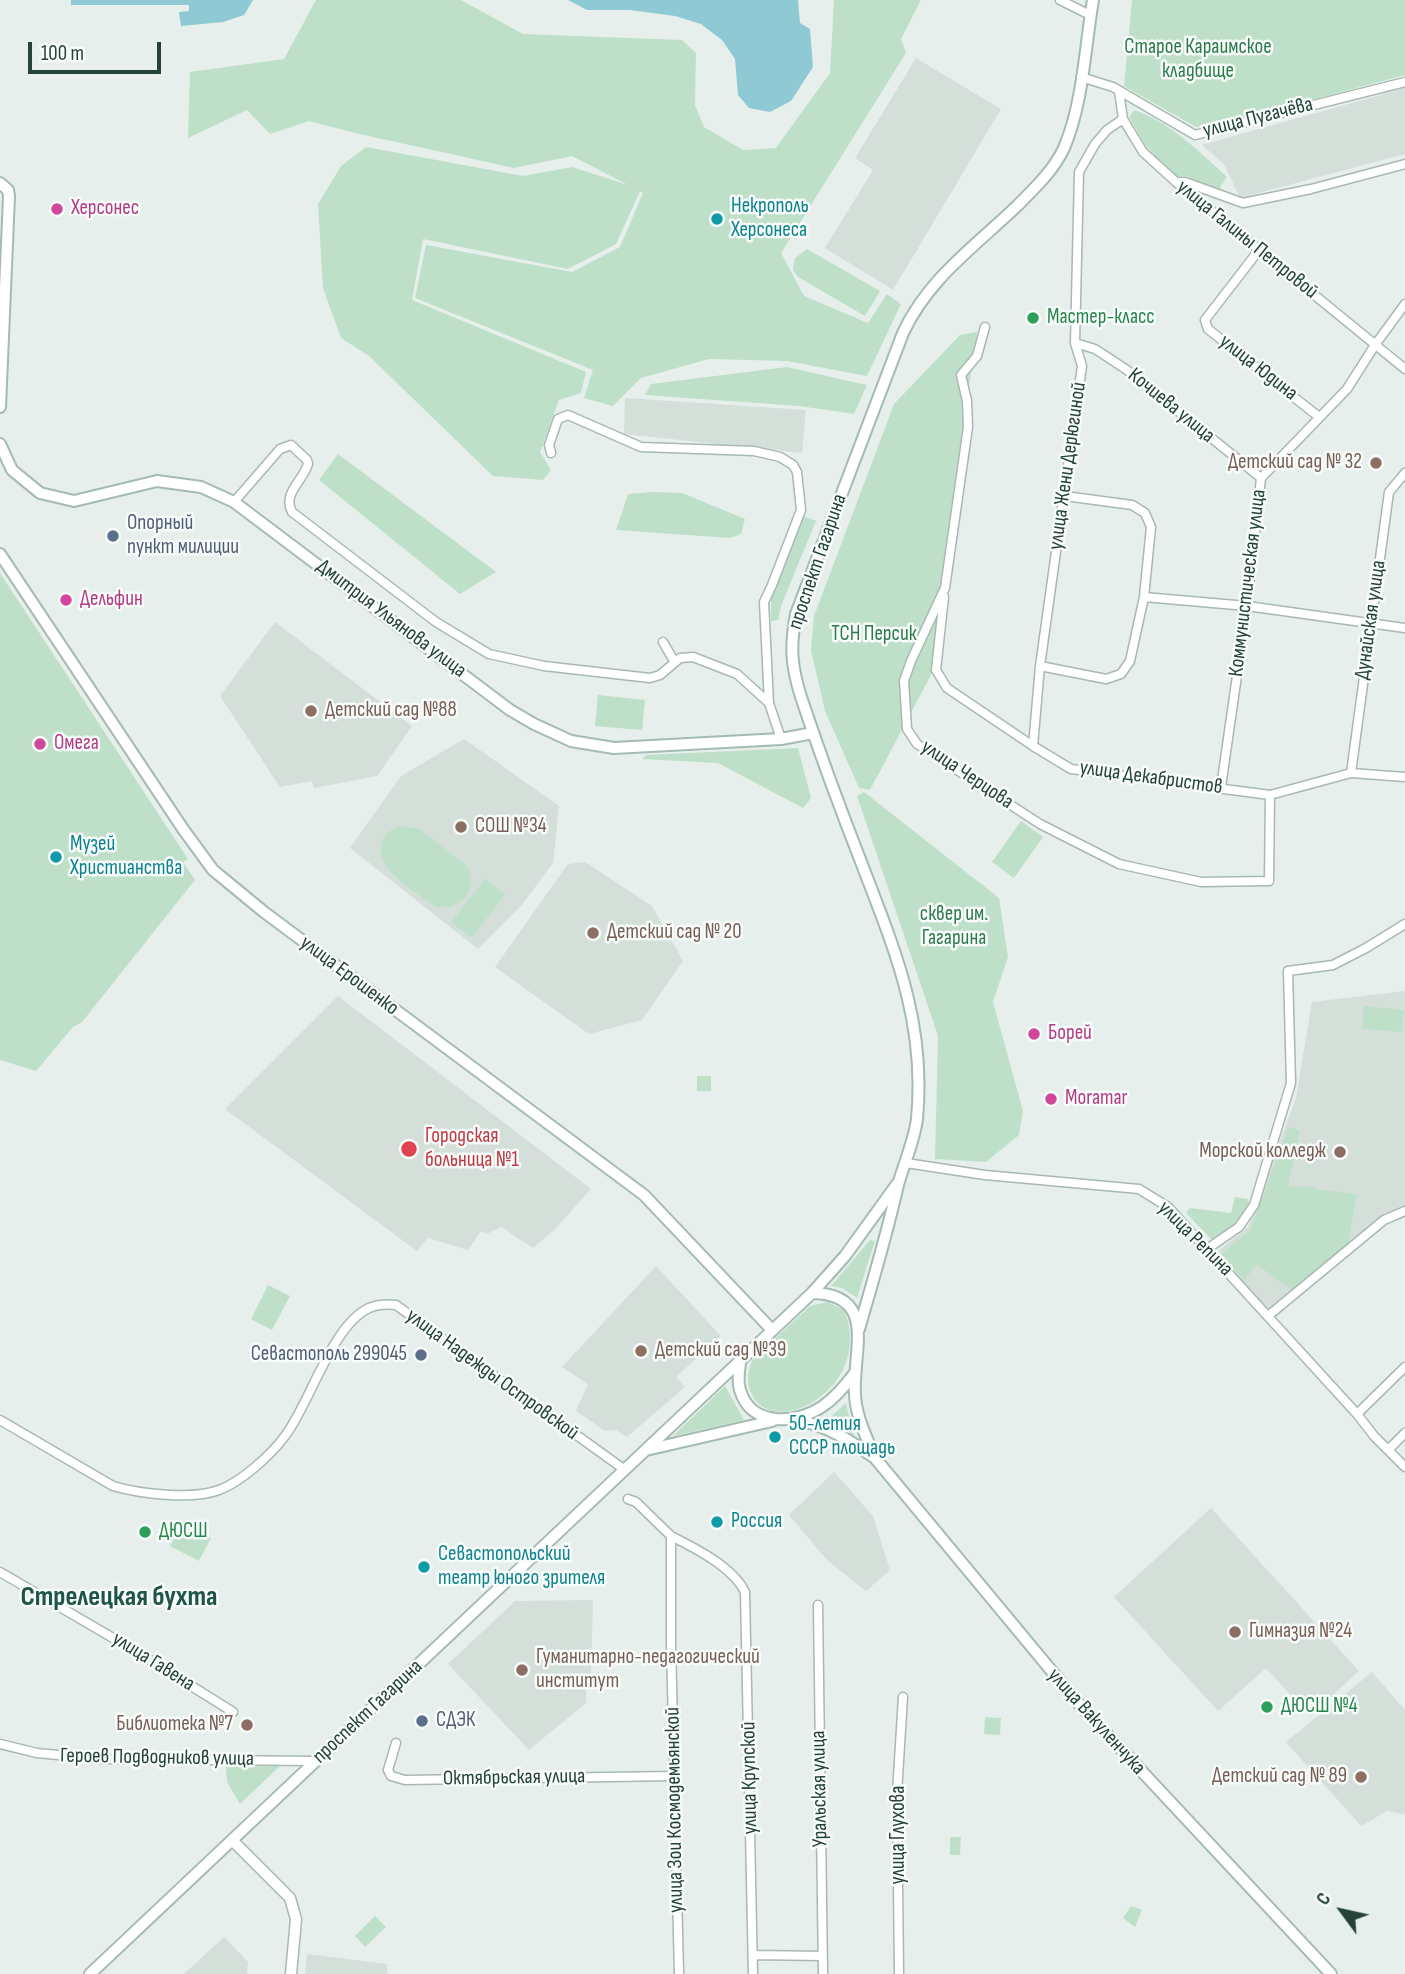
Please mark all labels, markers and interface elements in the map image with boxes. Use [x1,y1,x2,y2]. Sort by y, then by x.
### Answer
scale bar [32,28,164,72]
park label: Старое Караимское кладбище [1124,35,1272,85]
text: 100 m [41,41,84,66]
street label: улица Пугачёва [1200,92,1316,144]
street label: улица Галины Петровой [1171,175,1323,305]
place label: Некрополь Херсонеса [731,194,809,244]
place label: Херсонес [71,196,139,222]
marker: Херсонес [49,201,65,217]
marker: Некрополь Херсонеса [709,211,725,227]
place label: Мастер-класс [1047,305,1155,331]
marker: Мастер-класс [1025,310,1041,326]
street label: улица Юдина [1214,330,1302,406]
street label: Кочиева улица [1122,363,1220,449]
street label: улица Жени Дерюгиной [1044,381,1092,551]
place label: Детский сад № 32 [1228,450,1362,476]
marker: Детский сад № 32 [1368,455,1384,471]
street label: Коммунистическая улица [1224,488,1272,678]
street label: проспект Гагарина [783,491,853,633]
place label: Опорный пункт милиции [127,511,239,561]
marker: Опорный пункт милиции [105,528,121,544]
street label: Дмитрия Ульянова улица [311,554,471,684]
street label: Дунайская улица [1350,559,1392,681]
place label: Дельфин [80,587,143,613]
marker: Дельфин [58,592,74,608]
park label: ТСН Персик [831,622,917,648]
place label: Детский сад №88 [325,698,457,724]
marker: Детский сад №88 [303,703,319,719]
place label: Омега [54,731,99,757]
street label: улица Черцова [916,735,1018,815]
marker: Омега [32,736,48,752]
street label: улица Декабристов [1078,755,1224,801]
place label: СОШ №34 [475,814,547,840]
marker: СОШ №34 [453,819,469,835]
place label: Музей Христианства [70,832,182,882]
marker: Музей Христианства [48,849,64,865]
park label: сквер им. Гагарина [920,902,988,952]
place label: Детский сад № 20 [607,920,742,946]
marker: Детский сад № 20 [585,925,601,941]
street label: улица Ерошенко [295,931,403,1021]
place label: Борей [1048,1021,1092,1047]
marker: Борей [1026,1026,1042,1042]
place label: Moramar [1065,1086,1128,1112]
marker: Moramar [1043,1091,1059,1107]
place label: Городская больница №1 [425,1124,519,1174]
marker: Городская больница №1 [399,1139,419,1159]
place label: Морской колледж [1199,1139,1326,1165]
marker: Морской колледж [1332,1144,1348,1160]
street label: улица Репина [1152,1196,1238,1282]
street label: улица Надежды Островской [401,1304,583,1446]
place label: Детский сад №39 [655,1338,786,1364]
place label: Севастополь 299045 [251,1342,407,1368]
marker: Детский сад №39 [633,1343,649,1359]
marker: Севастополь 299045 [413,1347,429,1363]
place label: 50-летия СССР площадь [789,1412,895,1462]
marker: 50-летия СССР площадь [767,1429,783,1445]
place label: Россия [731,1509,782,1535]
marker: Россия [709,1514,725,1530]
place label: ДЮСШ [159,1519,208,1545]
marker: ДЮСШ [137,1524,153,1540]
place label: Севастопольский театр юного зрителя [438,1542,605,1592]
marker: Севастопольский театр юного зрителя [416,1559,432,1575]
district label: Стрелецкая бухта [21,1581,217,1615]
place label: Гимназия №24 [1249,1619,1352,1645]
marker: Гимназия №24 [1227,1624,1243,1640]
street label: улица Гавена [107,1627,199,1697]
place label: Гуманитарно-педагогический институт [536,1645,760,1695]
street label: проспект Гагарина [308,1655,428,1769]
marker: Гуманитарно-педагогический институт [514,1662,530,1678]
street label: улица Вакуленчука [1042,1663,1150,1781]
place label: ДЮСШ №4 [1281,1694,1357,1720]
marker: ДЮСШ №4 [1259,1699,1275,1715]
street label: улица Зои Космодемьянской [661,1707,689,1913]
place label: СДЭК [436,1708,475,1734]
place label: Библиотека №7 [116,1712,233,1738]
marker: СДЭК [414,1713,430,1729]
marker: Библиотека №7 [239,1717,255,1733]
street label: улица Крупской [736,1721,764,1835]
street label: Уральская улица [806,1730,834,1848]
street label: Героев Подводников улица [60,1744,254,1772]
street label: Октябрьская улица [443,1764,585,1792]
place label: Детский сад № 89 [1212,1764,1347,1790]
marker: Детский сад № 89 [1353,1769,1369,1785]
street label: улица Глухова [886,1786,912,1884]
north arrow [1307,1876,1377,1946]
text: С [1312,1889,1336,1910]

